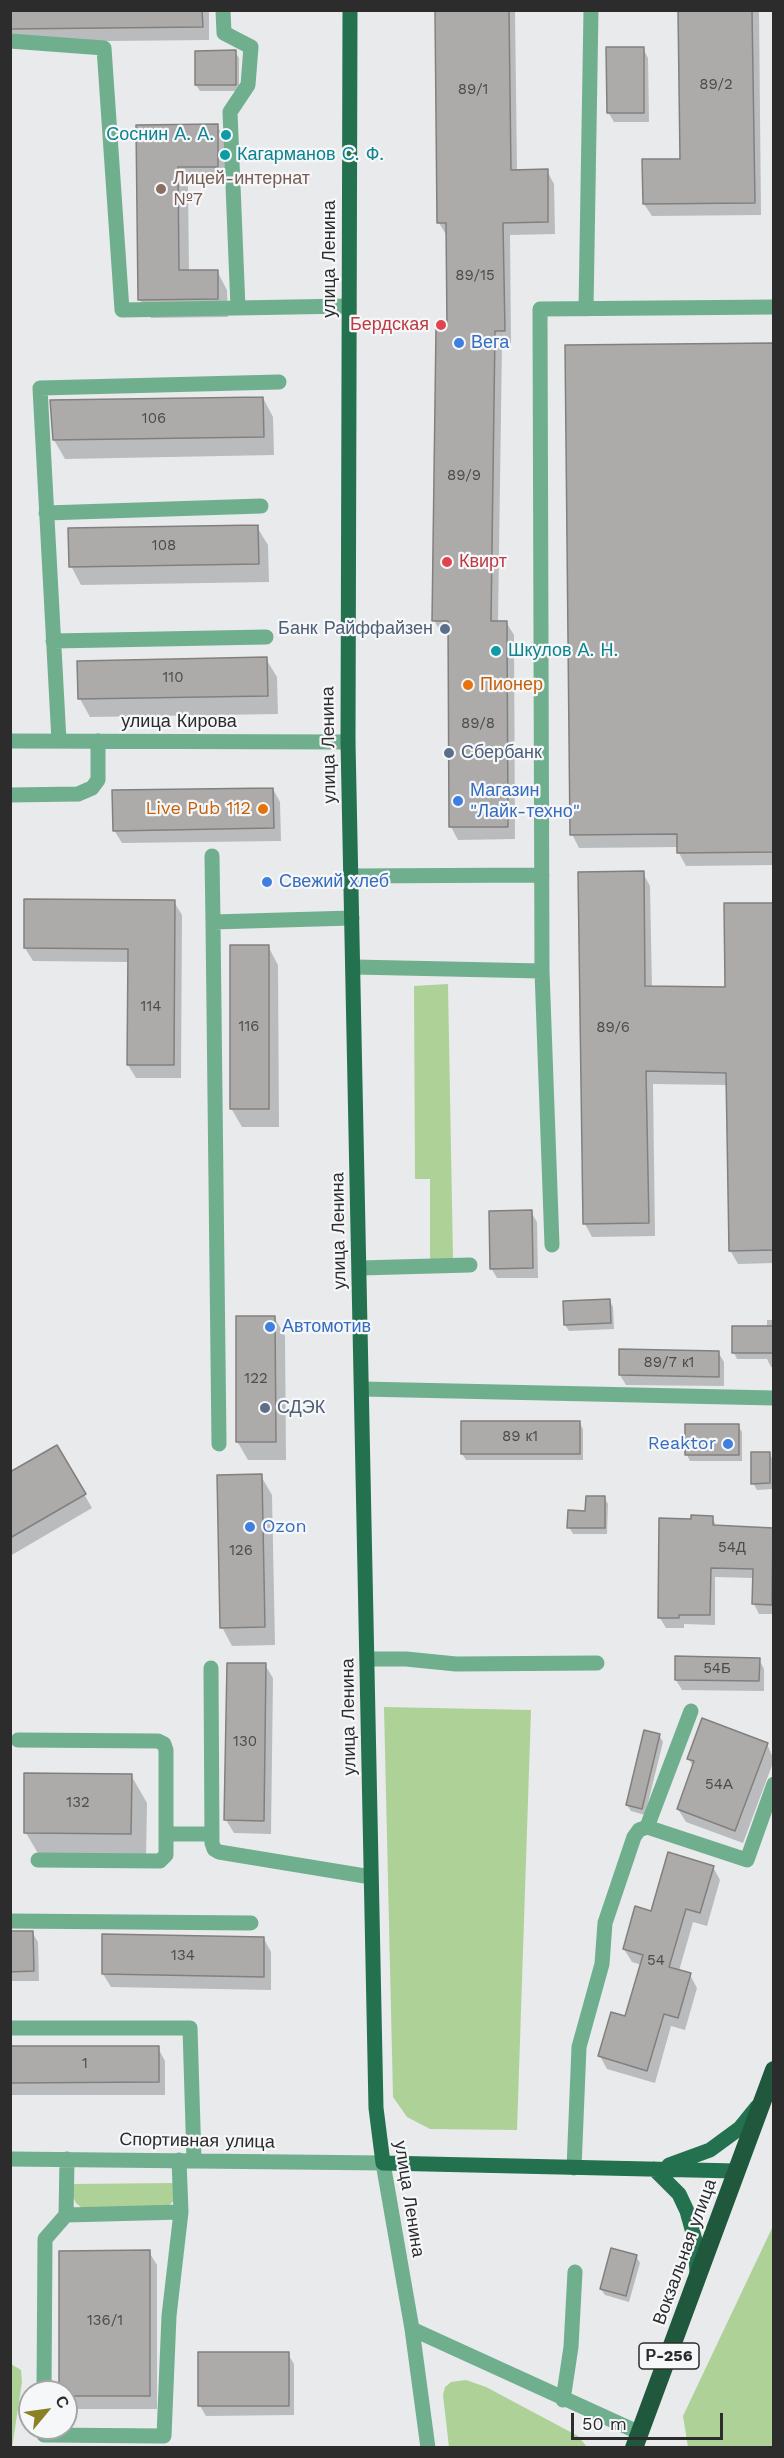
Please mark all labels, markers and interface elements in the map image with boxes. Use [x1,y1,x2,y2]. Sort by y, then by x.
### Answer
house number: 89/2 [699,76,733,94]
house number: 89/1 [458,81,488,99]
place label: Соснин А. А. [106,124,214,146]
marker: Соснин А. А. [219,128,233,142]
place label: Кагарманов С. Ф. [237,144,384,166]
marker: Кагарманов С. Ф. [218,148,232,162]
place label: Лицей-интернат №7 [173,168,310,210]
marker: Лицей-интернат №7 [154,182,168,196]
street label: улица Ленина [319,200,341,318]
house number: 89/15 [455,267,495,285]
place label: Бердская [350,314,429,336]
marker: Бердская [434,318,448,332]
place label: Вега [471,332,509,354]
marker: Вега [452,336,466,350]
house number: 106 [142,410,166,428]
house number: 89/9 [447,467,481,485]
house number: 108 [152,537,176,555]
place label: Квирт [459,551,507,573]
marker: Квирт [440,555,454,569]
place label: Банк Райффайзен [278,618,433,640]
marker: Банк Райффайзен [438,622,452,636]
place label: Шкулов А. Н. [508,640,618,662]
marker: Шкулов А. Н. [489,644,503,658]
house number: 110 [162,669,184,687]
place label: Пионер [480,674,543,696]
marker: Пионер [461,678,475,692]
street label: улица Ленина [317,686,341,804]
street label: улица Кирова [121,711,237,733]
house number: 89/8 [461,715,495,733]
place label: Сбербанк [461,742,542,764]
marker: Сбербанк [442,746,456,760]
place label: Магазин "Лайк-техно" [470,780,580,822]
marker: Магазин "Лайк-техно" [451,794,465,808]
place label: Live Pub 112 [146,798,251,820]
marker: Live Pub 112 [256,802,270,816]
place label: Свежий хлеб [279,871,389,893]
marker: Свежий хлеб [260,875,274,889]
house number: 114 [141,998,161,1016]
house number: 116 [239,1018,259,1036]
house number: 89/6 [596,1019,630,1037]
street label: улица Ленина [327,1172,351,1290]
place label: Автомотив [282,1316,371,1338]
marker: Автомотив [263,1320,277,1334]
house number: 89/7 к1 [644,1354,694,1372]
house number: 122 [244,1370,268,1388]
place label: СДЭК [277,1397,325,1419]
marker: СДЭК [258,1401,272,1415]
house number: 89 к1 [502,1428,538,1446]
place label: Reaktor [648,1433,716,1455]
marker: Reaktor [721,1437,735,1451]
place label: Ozon [262,1516,307,1538]
marker: Ozon [243,1520,257,1534]
house number: 54Д [718,1539,746,1557]
house number: 126 [229,1542,253,1560]
street label: улица Ленина [337,1658,361,1776]
house number: 54Б [703,1660,731,1678]
house number: 130 [233,1733,257,1751]
house number: 54А [705,1776,733,1794]
house number: 132 [66,1794,90,1812]
house number: 134 [171,1947,195,1965]
house number: 54 [647,1952,665,1970]
house number: 1 [82,2055,88,2073]
street label: Спортивная улица [119,2129,275,2153]
street label: улица Ленина [389,2139,429,2259]
street label: Вокзальная улица [649,2176,721,2328]
house number: 136/1 [87,2312,123,2330]
road number: Р-256 [639,2343,699,2369]
north arrow [18,2380,78,2440]
text: С [51,2392,74,2412]
scale bar [574,2401,726,2439]
text: 50 m [582,2413,627,2434]

